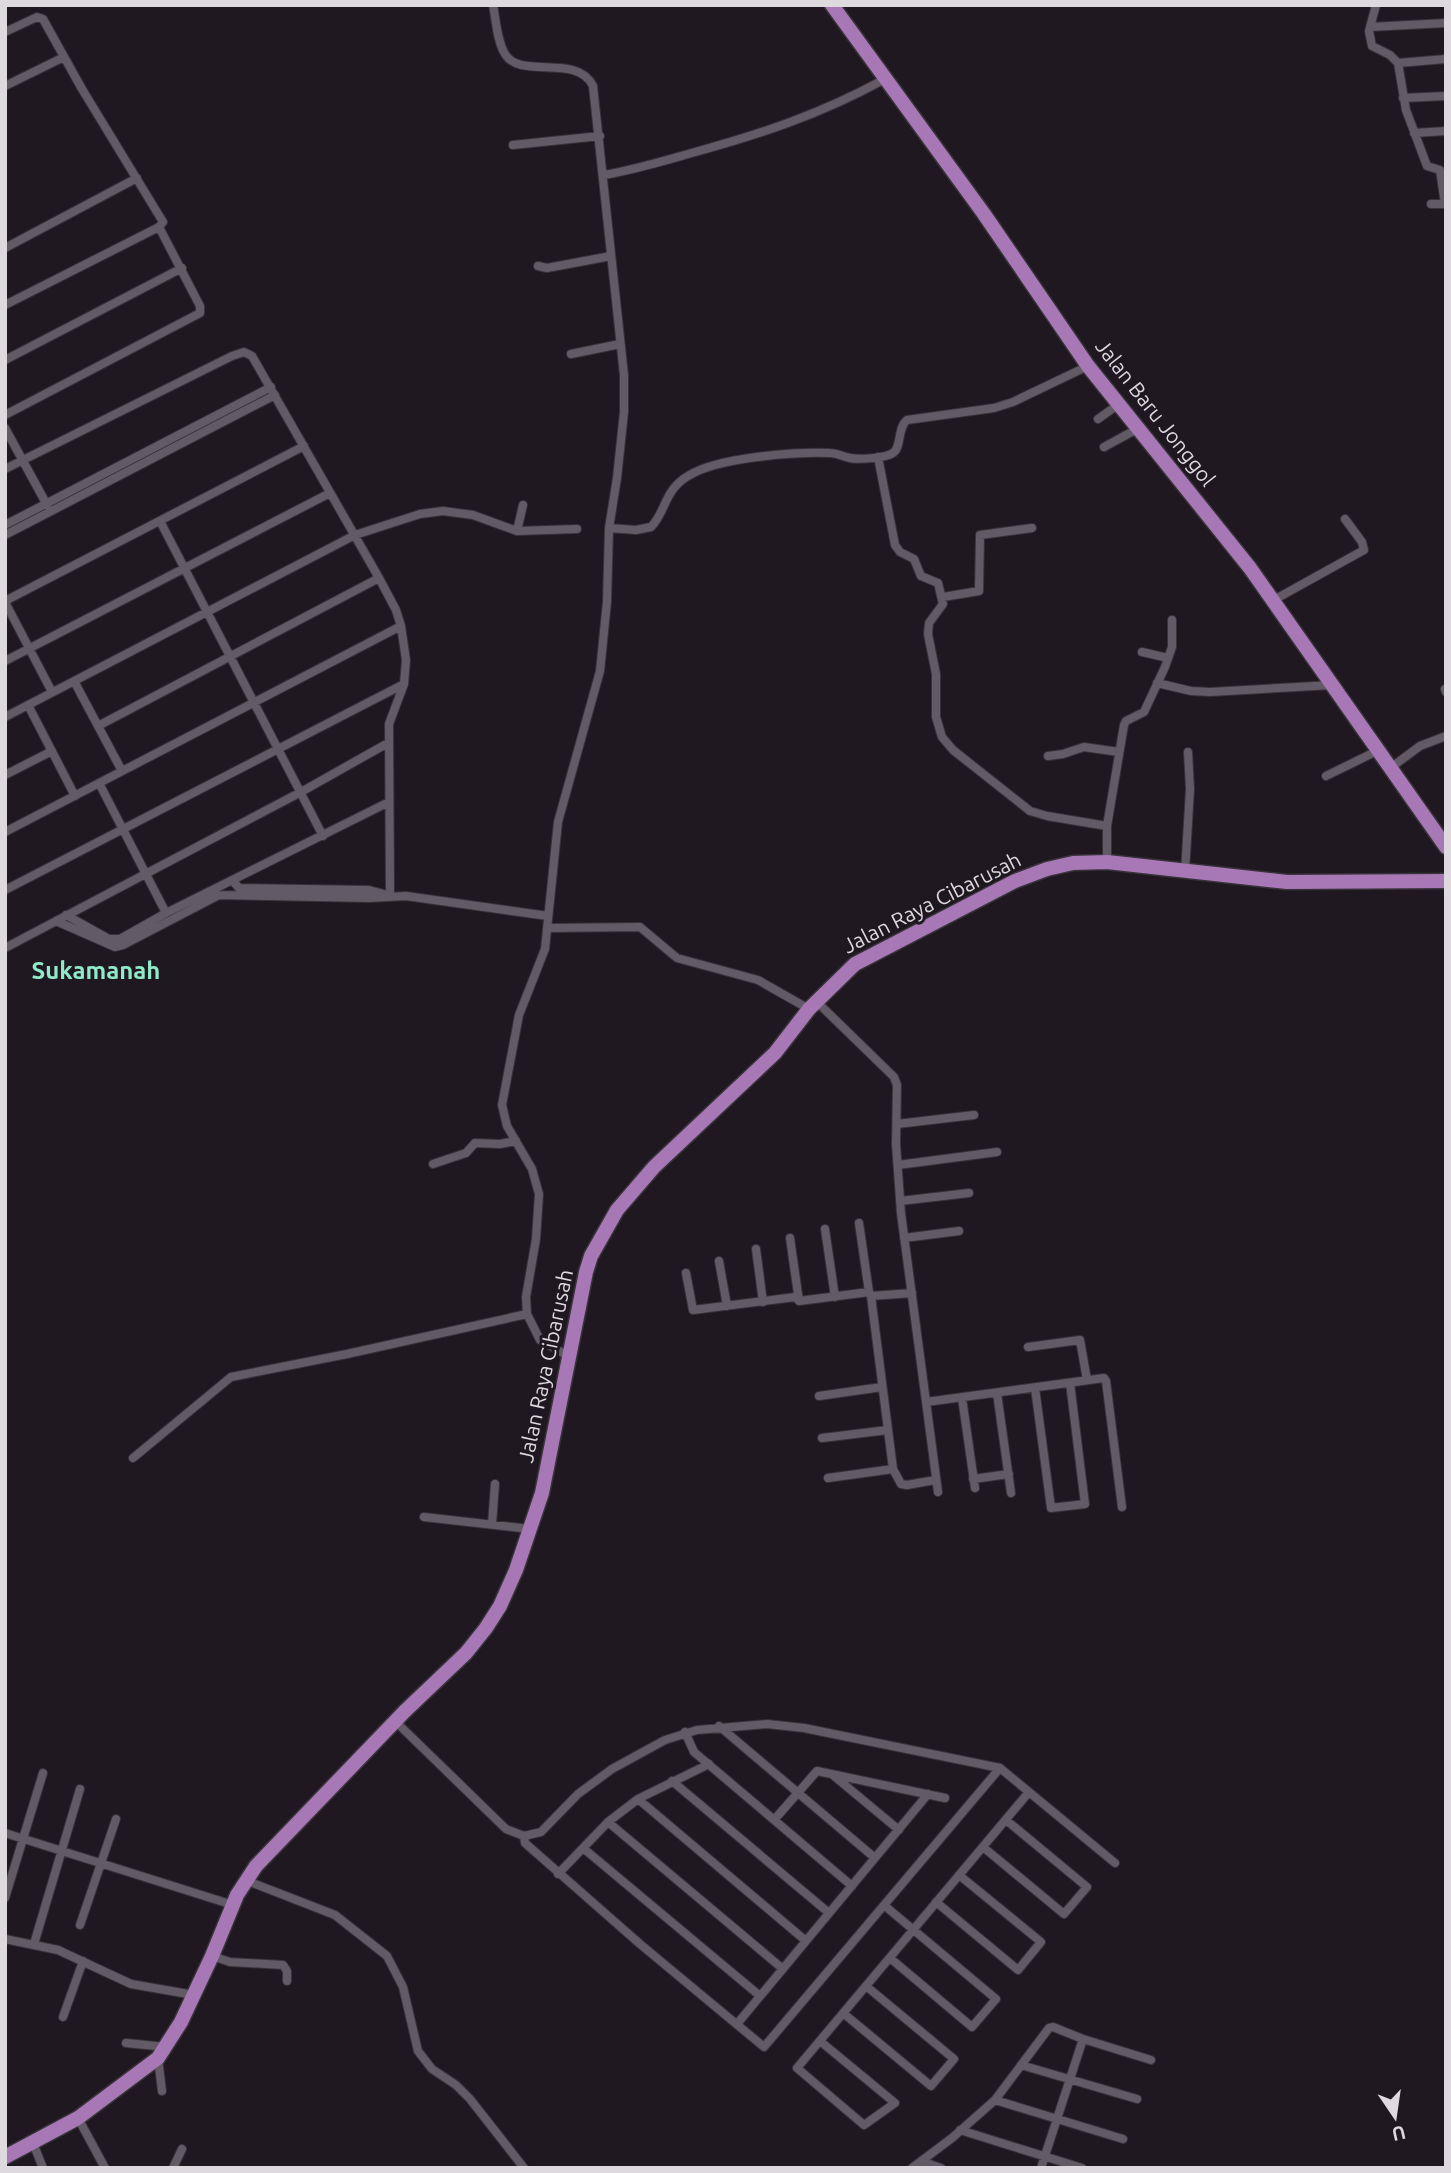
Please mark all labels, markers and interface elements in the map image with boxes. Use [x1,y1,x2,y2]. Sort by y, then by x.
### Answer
street label: Jalan Baru Jonggol [1091,334,1221,491]
street label: Jalan Raya Cibarusah [838,847,1025,957]
district label: Sukamanah [32,957,160,984]
street label: Jalan Raya Cibarusah [513,1267,577,1464]
north arrow [1360,2082,1430,2152]
text: U [1390,2121,1408,2146]

